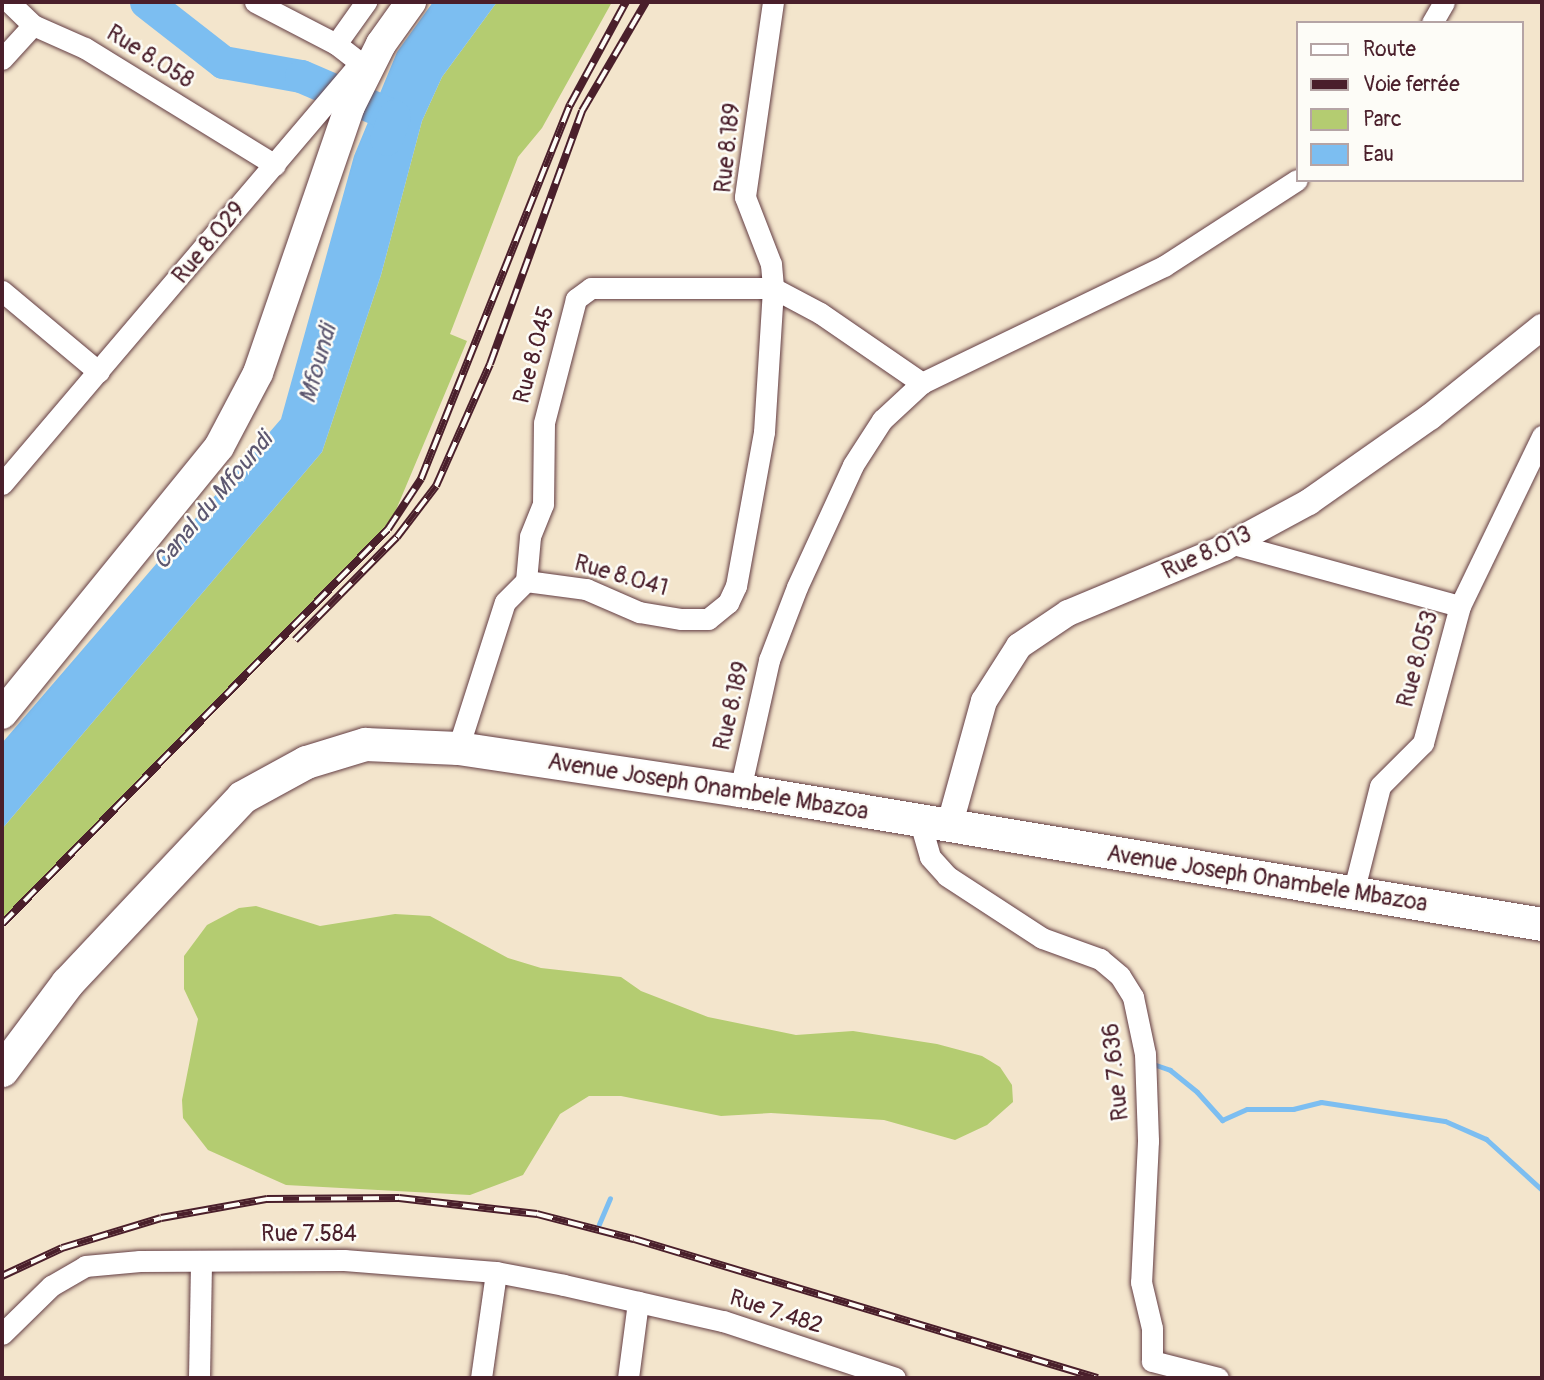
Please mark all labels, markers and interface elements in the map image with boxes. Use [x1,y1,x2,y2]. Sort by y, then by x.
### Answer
street label: Rue 8.058 [101,19,199,95]
legend [1296,21,1523,182]
text: Route [1363,36,1416,63]
text: Voie ferrée [1363,71,1460,98]
street label: Rue 8.189 [710,102,746,194]
text: Parc [1363,106,1402,133]
text: Eau [1363,141,1394,168]
street label: Rue 8.029 [167,196,251,290]
street label: Rue 8.045 [508,303,560,407]
water label: Mfoundi [293,322,343,406]
water label: Canal du Mfoundi [147,427,279,575]
street label: Rue 8.013 [1158,520,1256,586]
street label: Rue 8.041 [571,550,671,602]
street label: Rue 8.053 [1392,608,1444,710]
street label: Rue 8.189 [708,659,756,753]
street label: Avenue Joseph Onambele Mbazoa [546,748,870,826]
street label: Avenue Joseph Onambele Mbazoa [1105,840,1429,918]
street label: Rue 7.636 [1097,1022,1135,1122]
street label: Rue 7.584 [261,1220,357,1248]
street label: Rue 7.482 [726,1284,826,1340]

